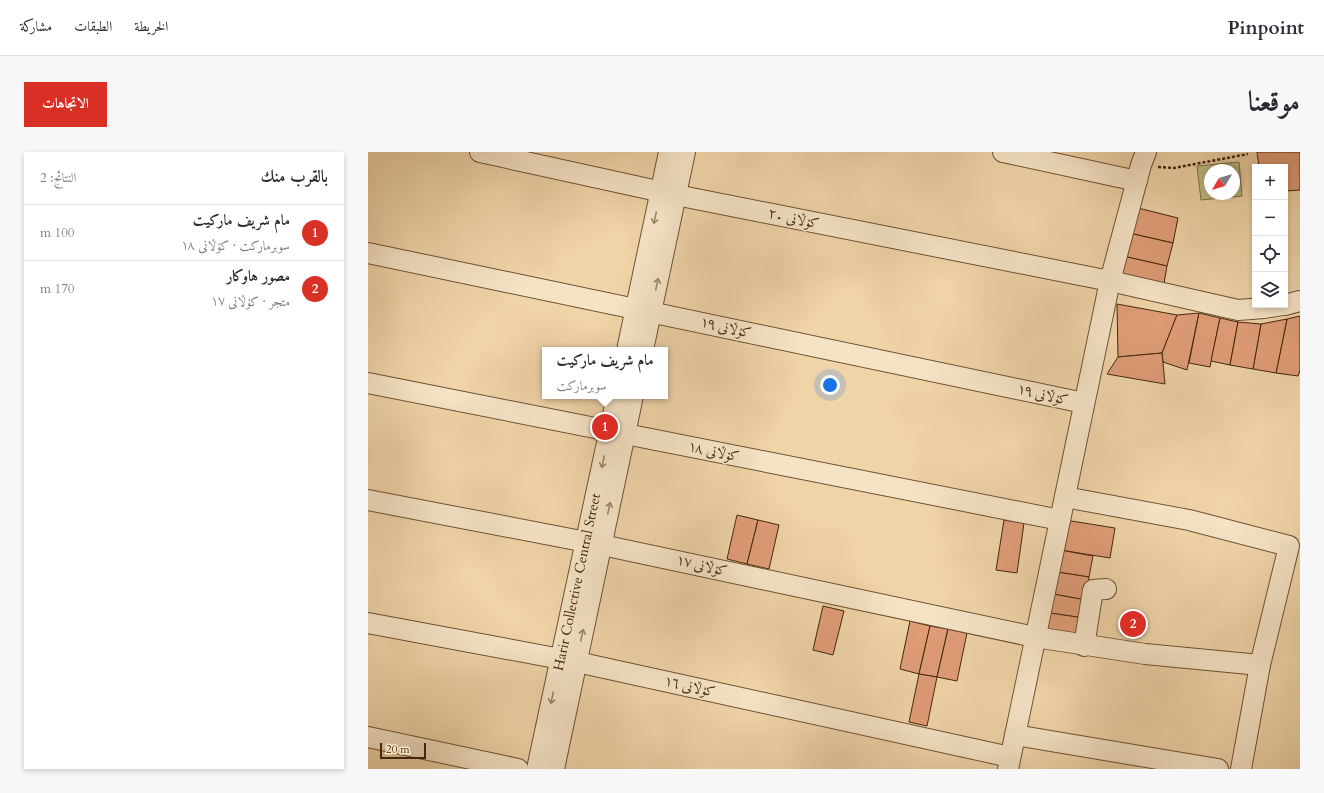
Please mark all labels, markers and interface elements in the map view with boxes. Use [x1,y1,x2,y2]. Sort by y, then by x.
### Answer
text: Pinpoint [1227,15,1304,41]
text: مشاركة [20,17,52,36]
text: الطبقات [74,17,112,36]
text: الخريطة [134,17,168,36]
button: الاتجاهات [24,82,107,127]
text: موقعنا [1248,83,1300,121]
north arrow [1204,164,1240,200]
map controls [1252,164,1288,308]
button: + [1252,164,1288,200]
text: بالقرب منك [261,165,328,188]
text: النتائج: 2 [40,169,76,187]
button: − [1252,200,1288,236]
street label: کۆڵانی ٢٠ [767,205,821,233]
text: مام شریف مارکیت [193,210,290,230]
one-way arrow [651,211,659,224]
text: 100 m [40,224,74,242]
text: 1 [312,224,318,242]
button: locate [1252,236,1288,272]
text: سوبرماركت · کۆڵانی ١٨ [181,237,290,255]
text: مصور هاوکار [227,266,290,286]
button: layers [1252,272,1288,308]
one-way arrow [653,278,661,291]
text: 170 m [40,280,74,298]
text: 2 [312,280,318,298]
text: متجر · کۆڵانی ١٧ [211,293,290,311]
street label: کۆڵانی ١٩ [699,313,753,343]
popup [542,347,668,399]
text: مام شریف مارکیت [556,350,654,370]
your location [820,375,840,395]
text: سوبرماركت [556,377,607,395]
street label: کۆڵانی ١٩ [1016,380,1070,410]
pin: 1 [592,412,618,442]
street label: کۆڵانی ١٨ [687,438,741,466]
one-way arrow [599,455,607,468]
street label: Harir Collective Central Street [549,491,605,672]
one-way arrow [606,502,614,515]
street label: کۆڵانی ١٧ [675,551,729,581]
pin: 2 [1120,609,1146,639]
one-way arrow [579,629,587,642]
street label: کۆڵانی ١٦ [663,672,717,702]
one-way arrow [548,691,556,704]
scale bar [380,741,426,760]
text: 20 m [386,742,410,757]

